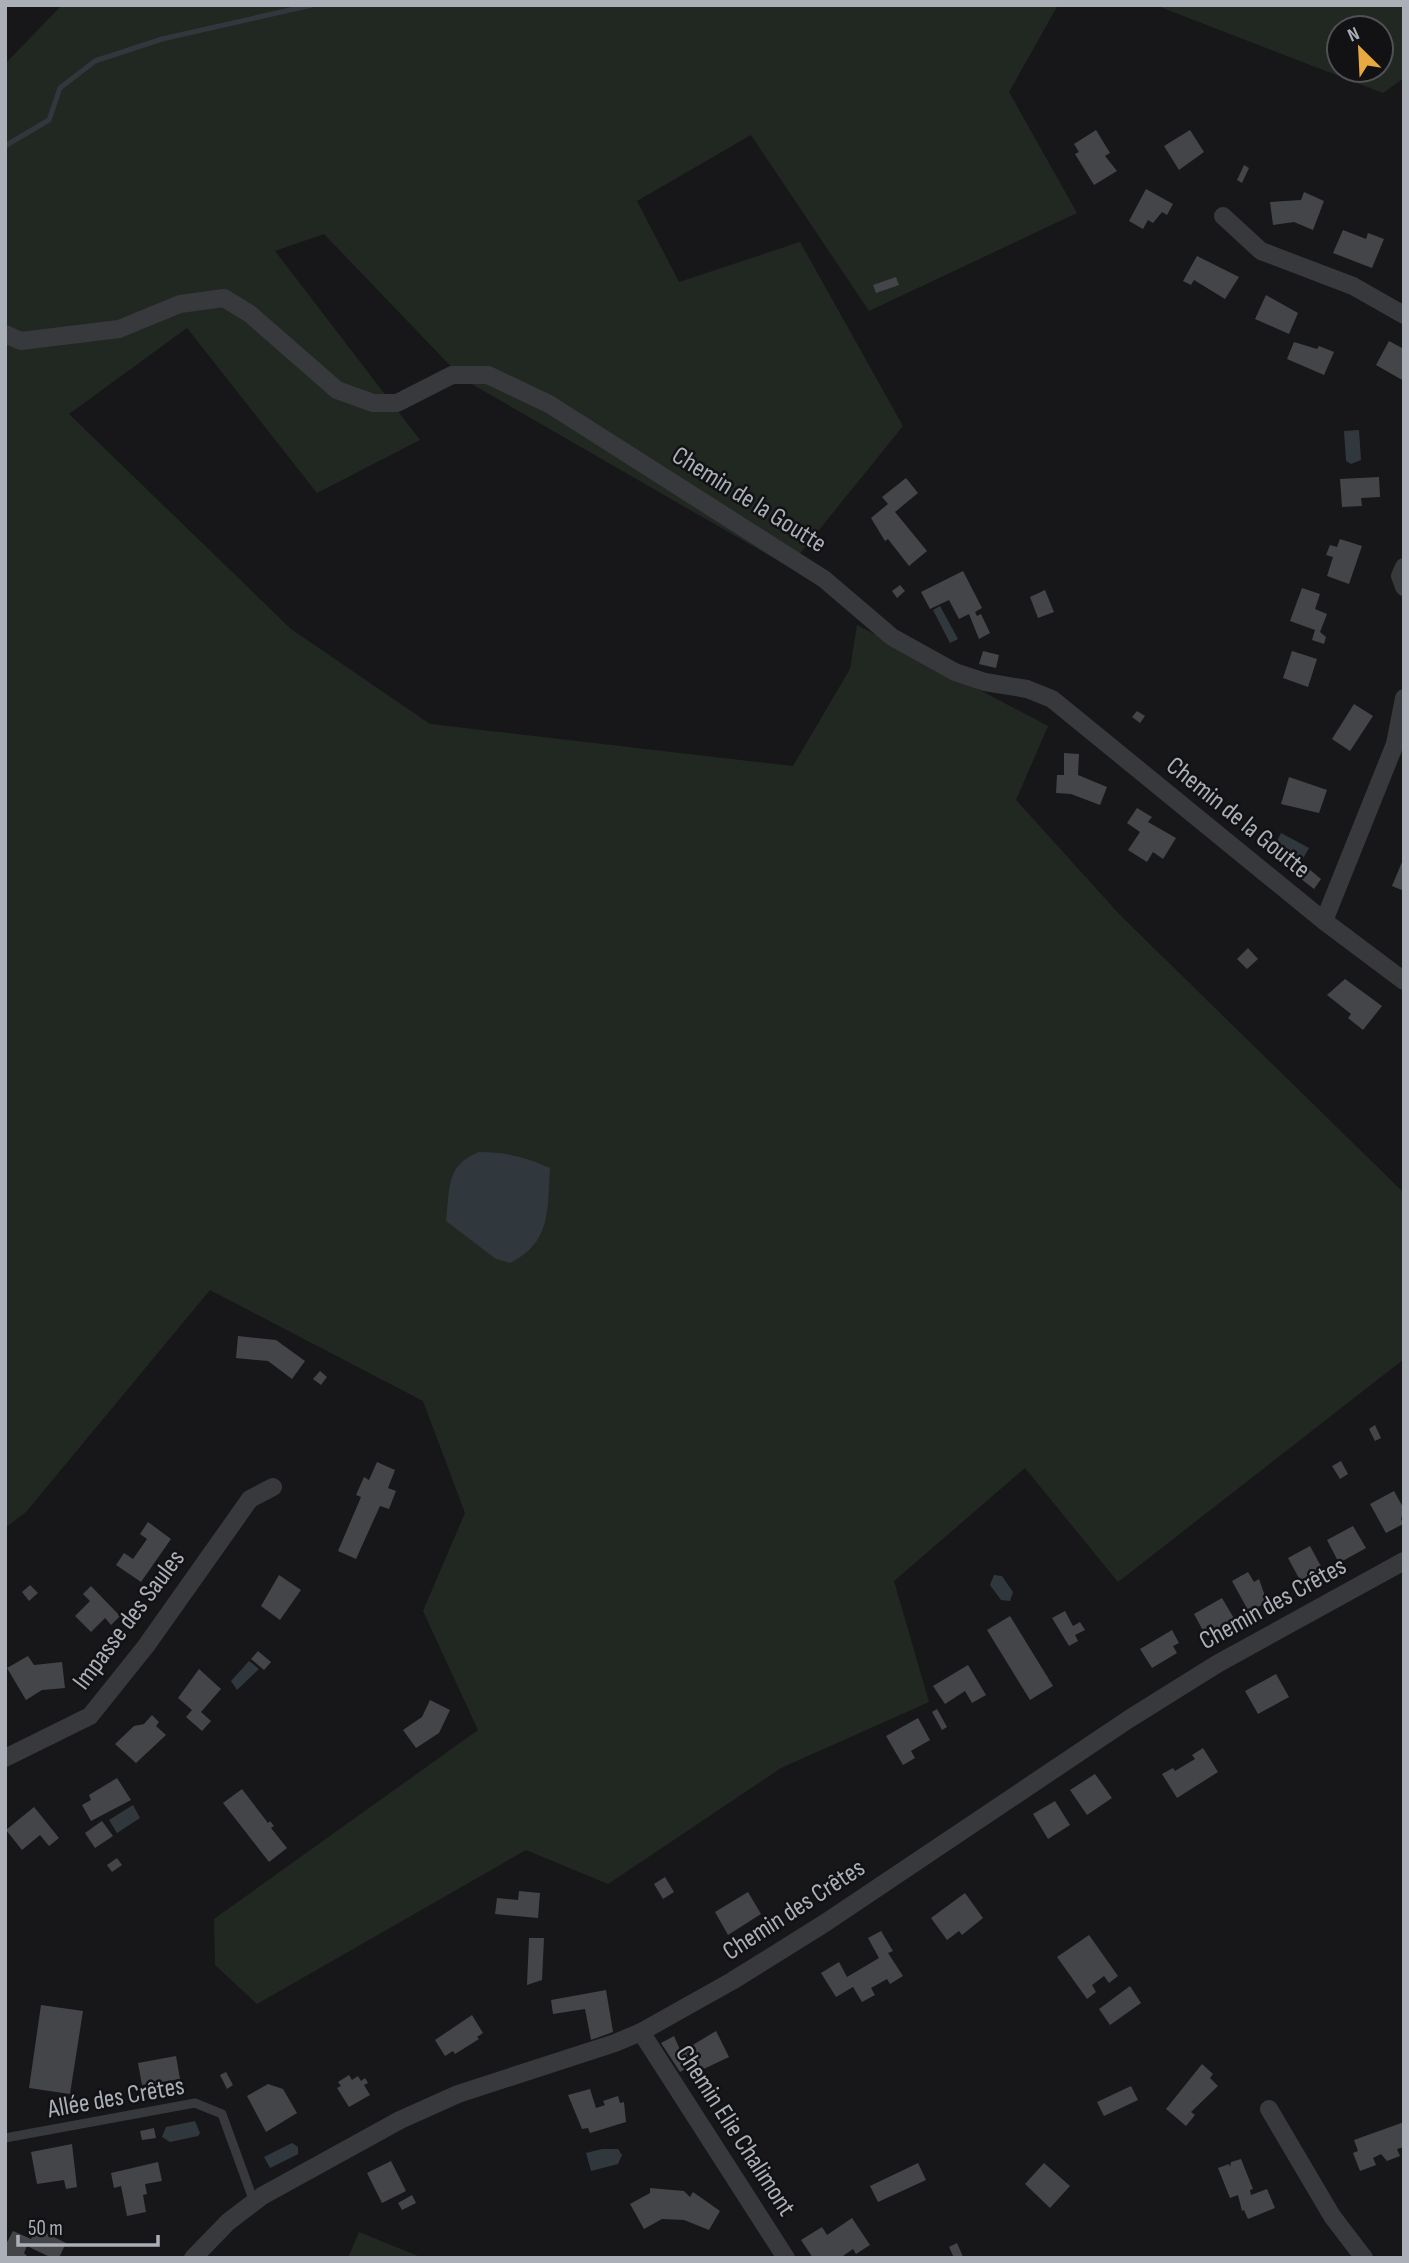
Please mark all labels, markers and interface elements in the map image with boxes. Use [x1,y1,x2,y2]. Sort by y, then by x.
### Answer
north arrow [1325,14,1395,84]
text: N [1344,22,1363,47]
street label: Chemin de la Goutte [666,440,832,560]
street label: Chemin de la Goutte [1160,751,1316,885]
street label: Impasse des Saules [66,1544,192,1696]
street label: Chemin des Crêtes [1194,1551,1352,1657]
street label: Chemin des Crêtes [717,1853,871,1967]
street label: Chemin Elie Chalimont [668,2040,802,2222]
street label: Allée des Crêtes [44,2071,187,2125]
scale bar [18,2204,158,2248]
text: 50 m [28,2216,63,2241]

